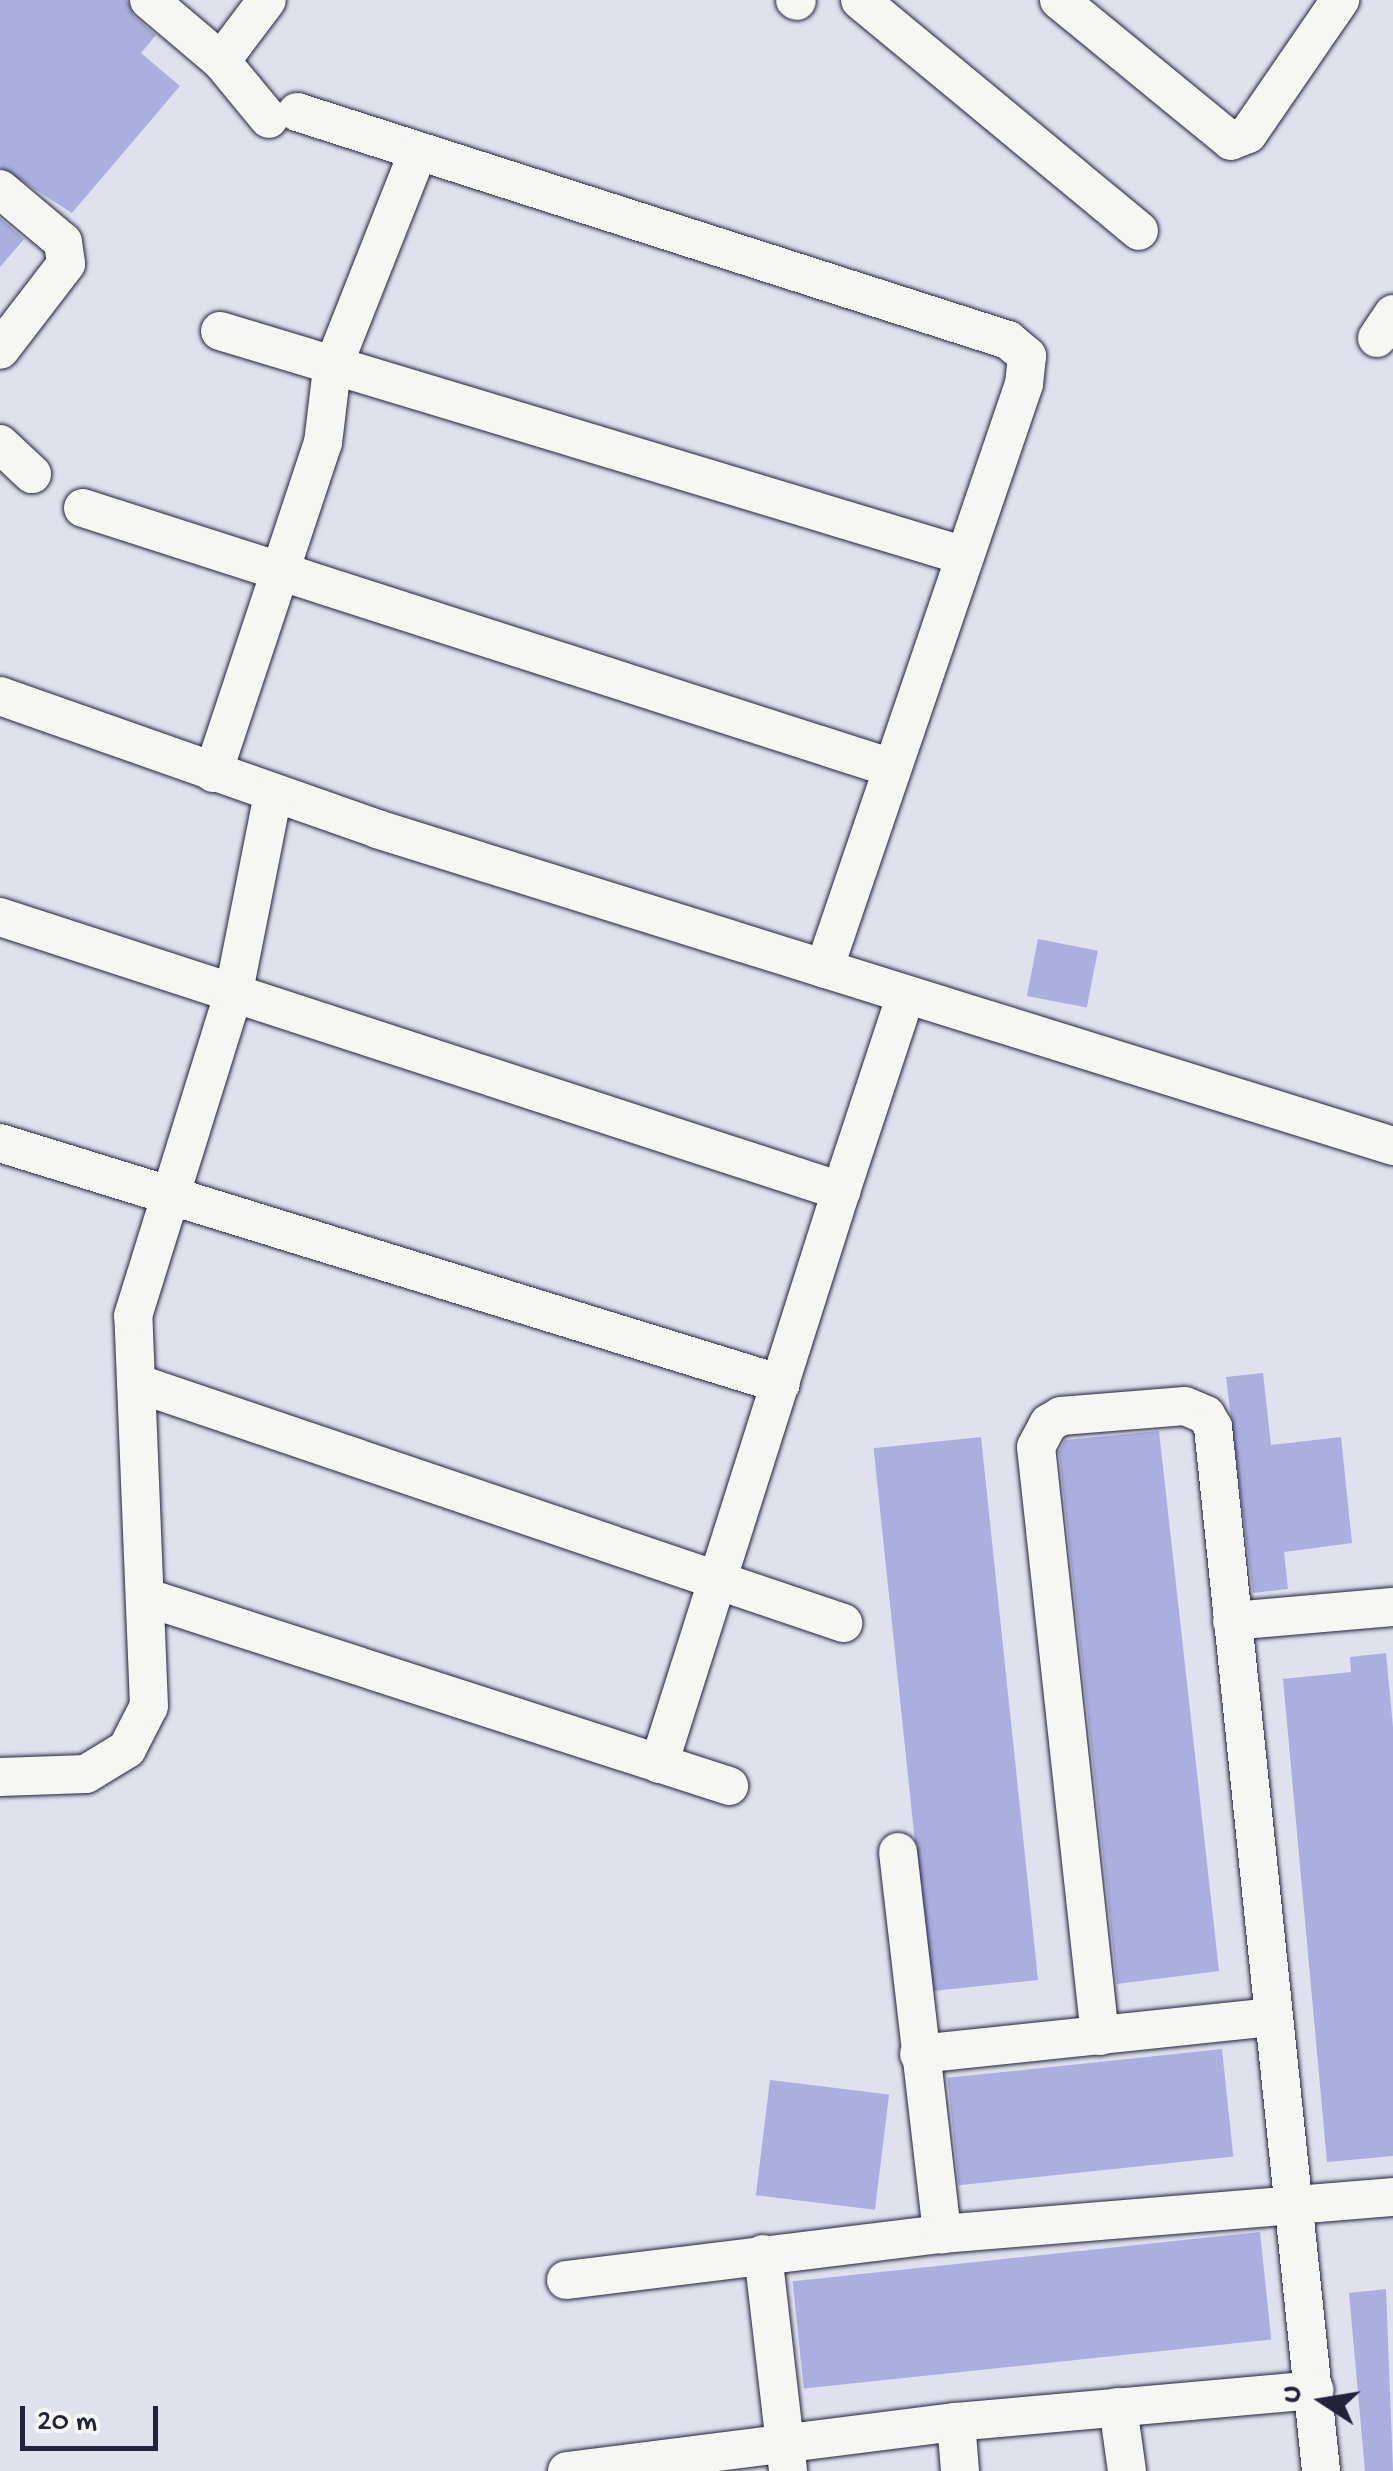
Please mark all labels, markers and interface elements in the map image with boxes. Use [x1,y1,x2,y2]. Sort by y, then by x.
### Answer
north arrow [1273,2351,1373,2451]
text: U [1275,2383,1311,2406]
scale bar [25,2386,162,2448]
text: 20 m [37,2406,97,2441]

